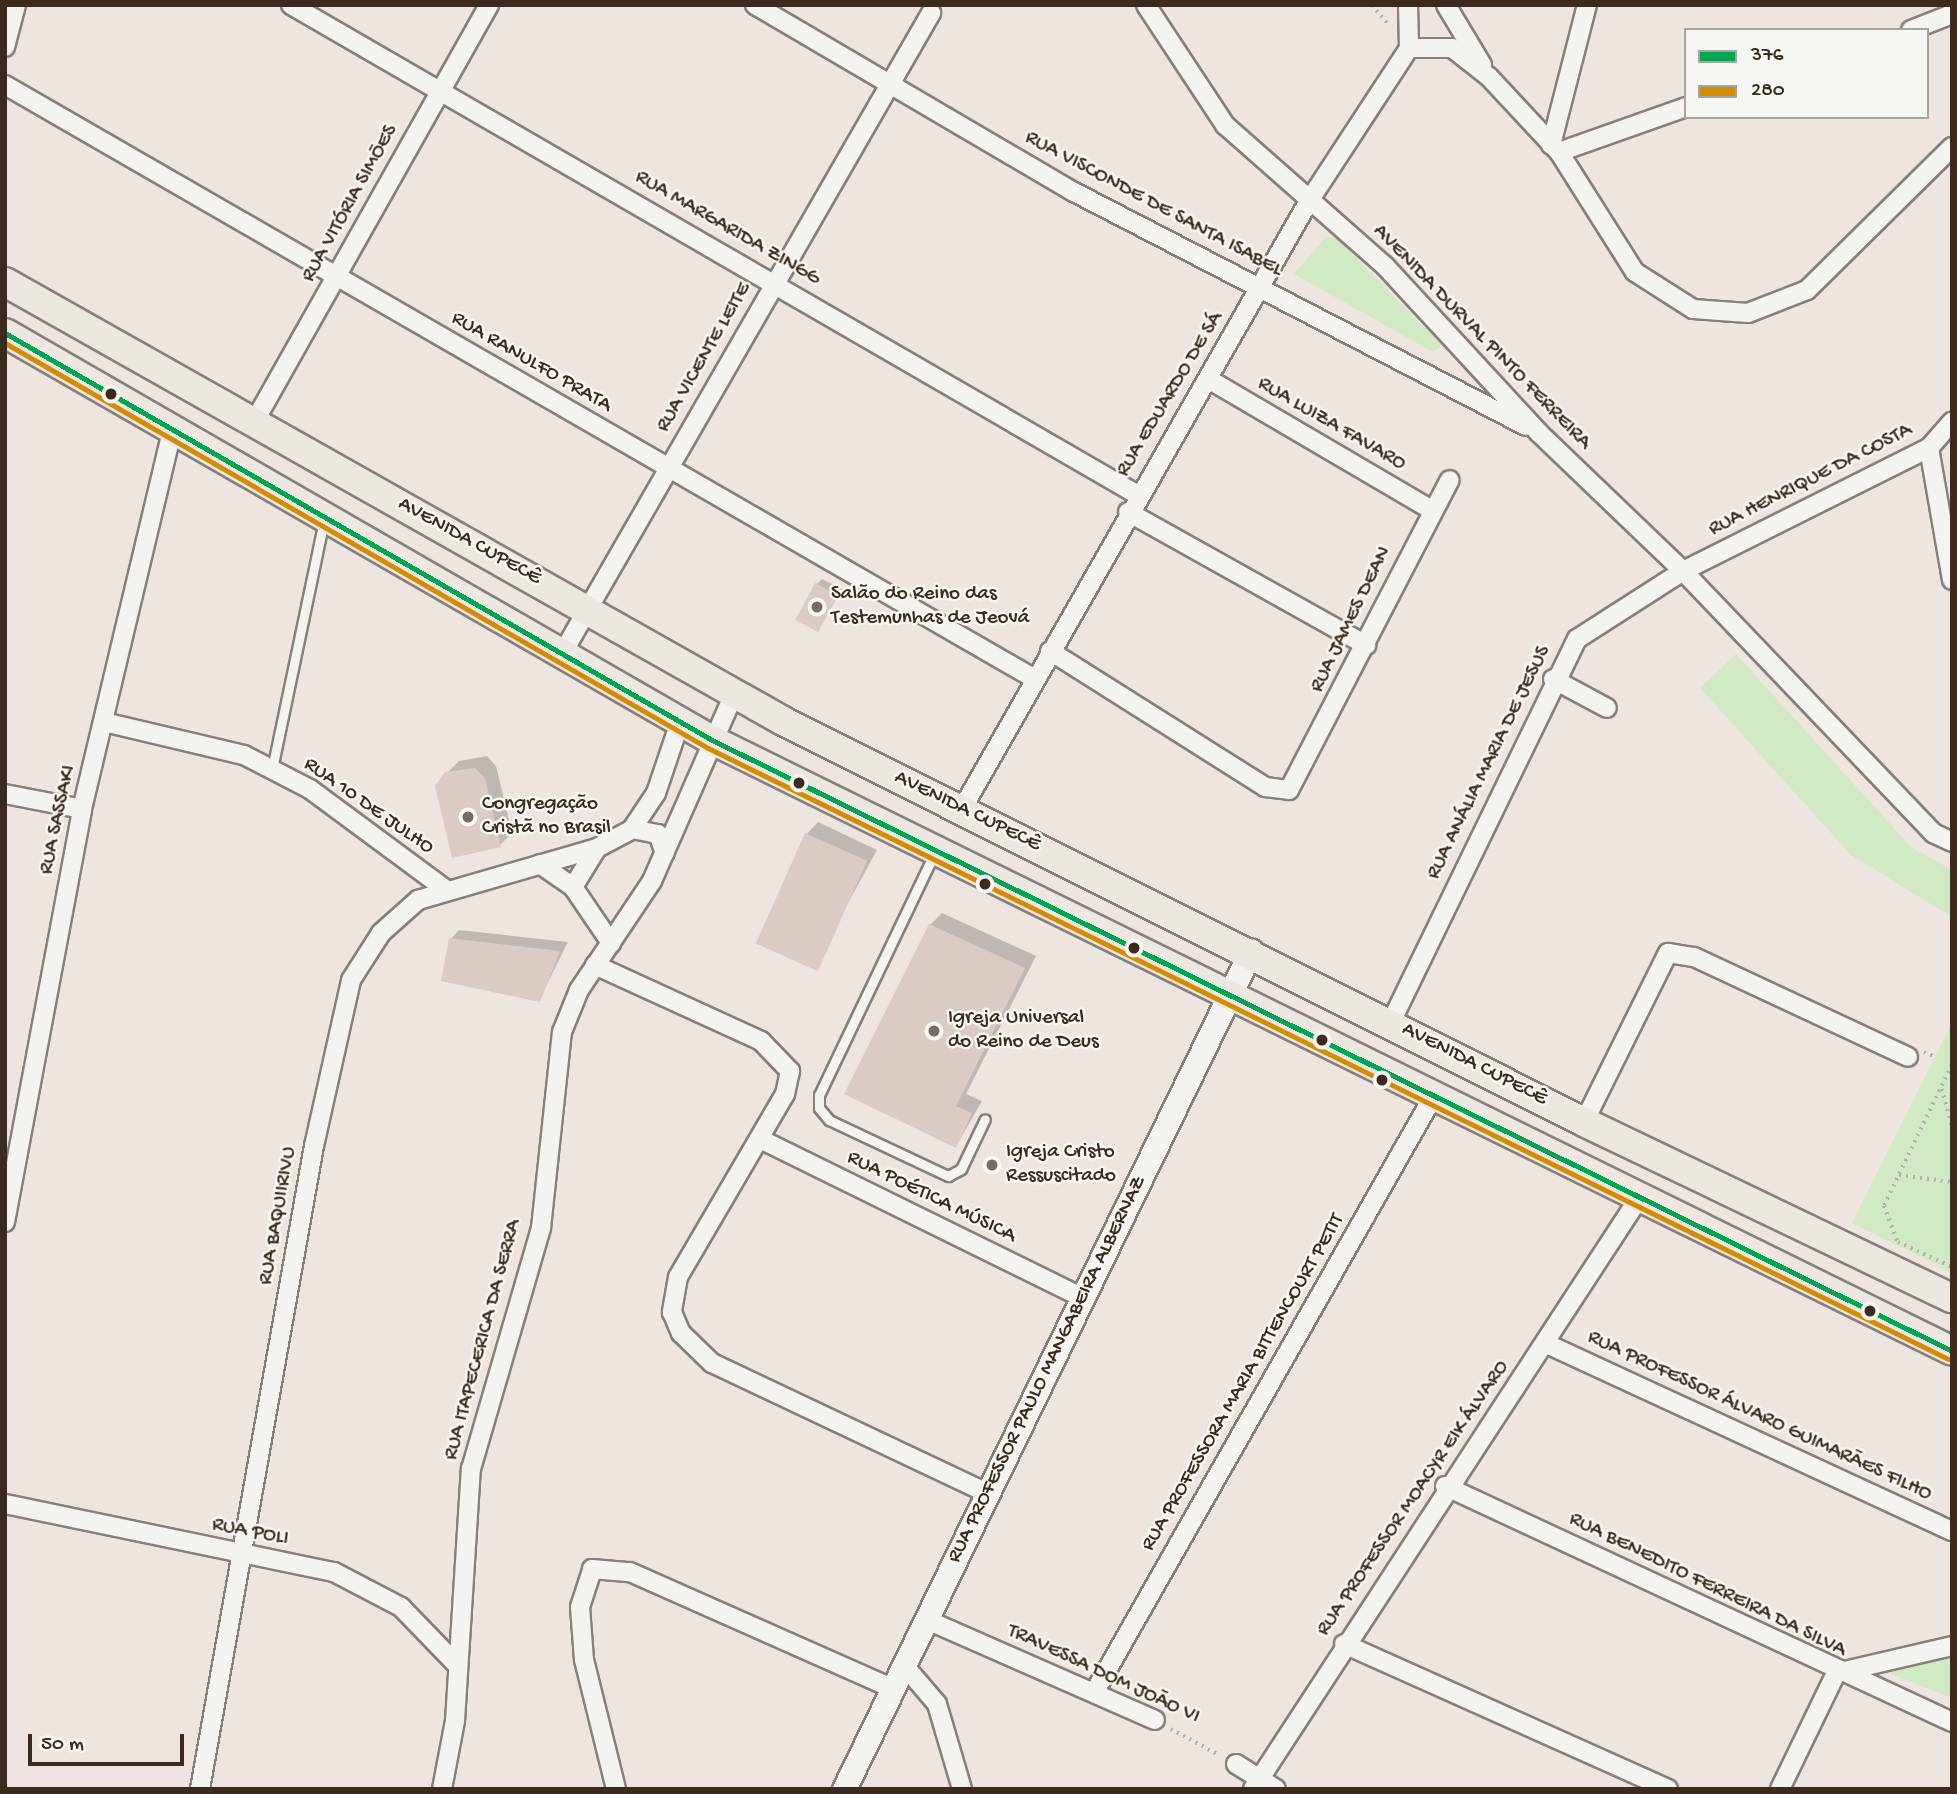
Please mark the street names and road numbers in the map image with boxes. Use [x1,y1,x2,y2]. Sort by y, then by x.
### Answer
street label: RUA VITÓRIA SIMÕES [297,121,405,287]
street label: RUA VISCONDE DE SANTA ISABEL [1020,126,1286,284]
street label: RUA MARGARIDA ZINGG [630,166,824,292]
street label: AVENIDA DURVAL PINTO FERREIRA [1366,220,1596,456]
street label: RUA VICENTE LEITE [652,279,758,437]
street label: RUA RANULFO PRATA [446,307,616,419]
street label: RUA EDUARDO DE SÁ [1112,308,1230,482]
street label: RUA LUIZA FAVARO [1252,372,1410,478]
street label: RUA HENRIQUE DA COSTA [1705,419,1917,543]
street label: AVENIDA CUPECÊ [393,492,545,592]
street label: RUA JAMES DEAN [1306,543,1398,697]
street label: RUA ANÁLIA MARIA DE JESUS [1422,642,1558,884]
street label: RUA 10 DE JULHO [298,753,438,861]
street label: RUA SASSAKI [35,763,83,877]
street label: AVENIDA CUPECÊ [890,766,1044,858]
street label: AVENIDA CUPECÊ [1397,1018,1551,1112]
street label: RUA BAQUIIRIVU [254,1145,304,1287]
street label: RUA POÉTICA MÚSICA [842,1146,1020,1250]
street label: RUA PROFESSOR PAULO MANGABEIRA ALBERNAZ [943,1173,1153,1567]
street label: RUA PROFESSORA MARIA BITTENCOURT PETIT [1137,1210,1351,1556]
street label: RUA ITAPECERICA DA SERRA [440,1217,528,1463]
street label: RUA PROFESSOR ÁLVARO GUIMARÃES FILHO [1583,1326,1935,1508]
street label: RUA PROFESSOR MOACYR EIK ÁLVARO [1312,1356,1516,1642]
street label: RUA BENEDITO FERREIRA DA SILVA [1564,1508,1850,1664]
street label: RUA POLI [210,1513,290,1553]
street label: TRAVESSA DOM JOÃO VI [1003,1619,1203,1731]

